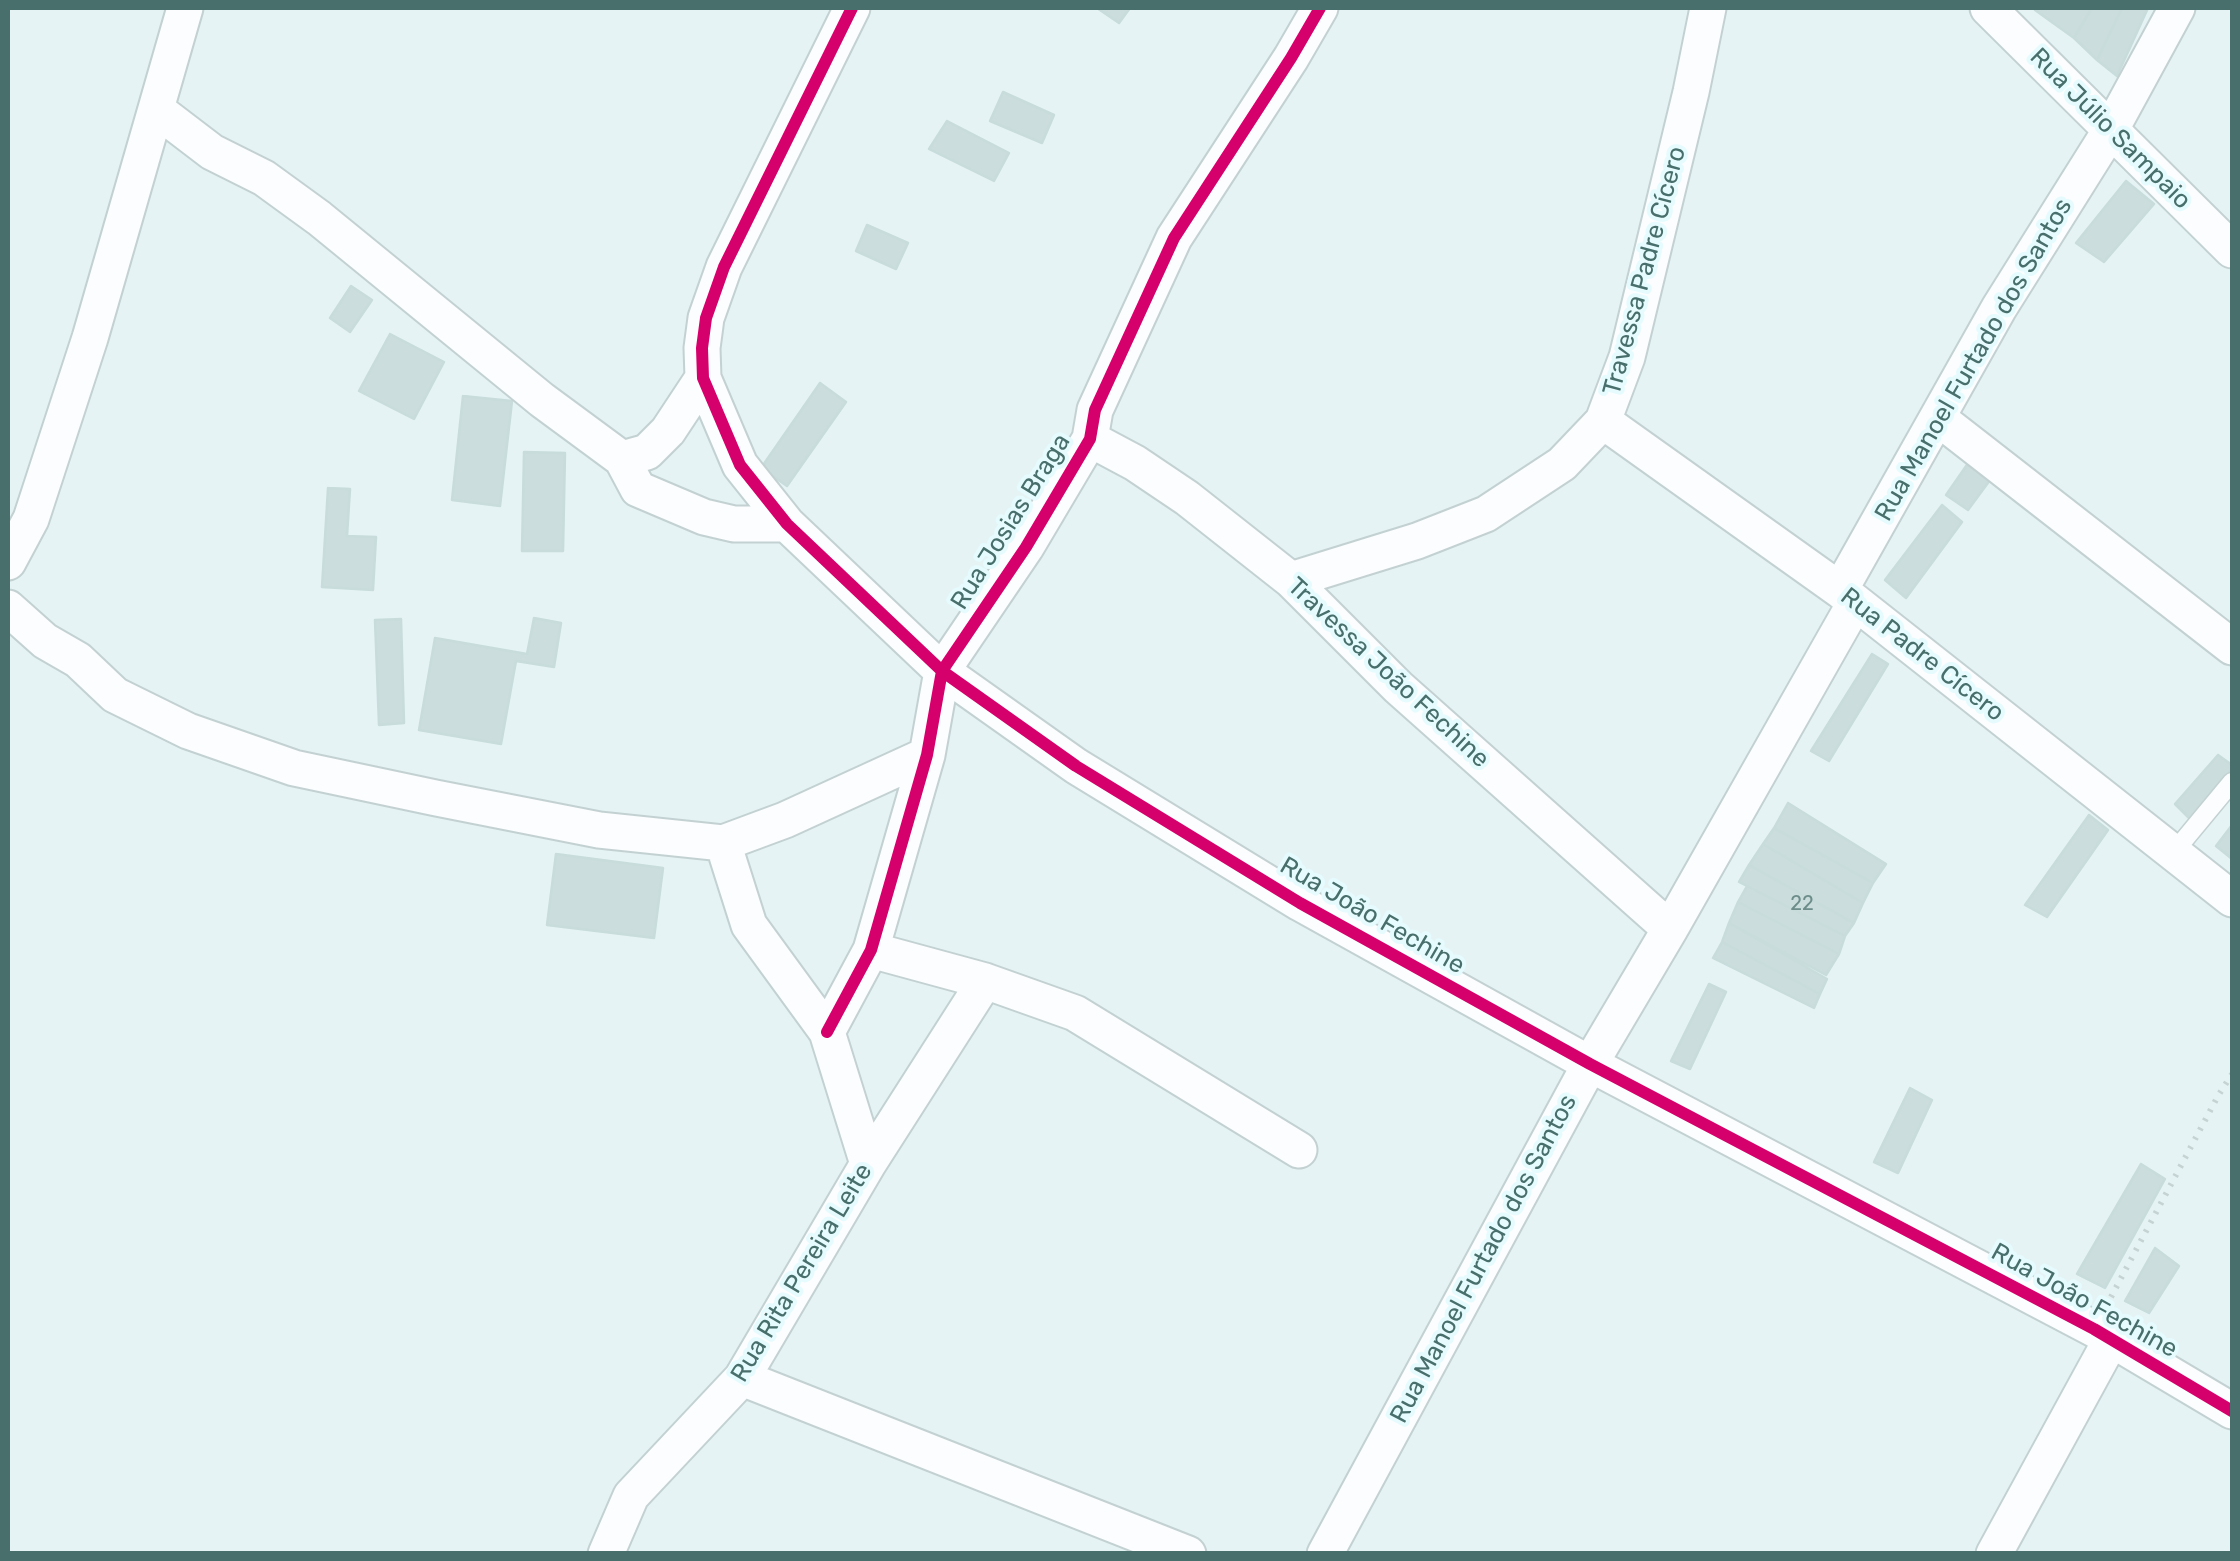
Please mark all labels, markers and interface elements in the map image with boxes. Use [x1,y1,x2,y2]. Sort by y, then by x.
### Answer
street label: Rua Júlio Sampaio [2023,42,2197,216]
street label: Travessa Padre Cícero [1597,143,1693,399]
street label: Rua Manoel Furtado dos Santos [1869,193,2079,527]
street label: Rua Josias Braga [945,429,1077,615]
street label: Travessa João Fechine [1281,572,1495,774]
street label: Rua Padre Cícero [1834,582,2010,728]
street label: Rua João Fechine [1274,851,1470,981]
house number: 22 [1790,892,1814,916]
street label: Rua Manoel Furtado dos Santos [1384,1090,1584,1428]
street label: Rua Rita Pereira Leite [725,1158,879,1388]
street label: Rua João Fechine [1986,1237,2182,1365]

